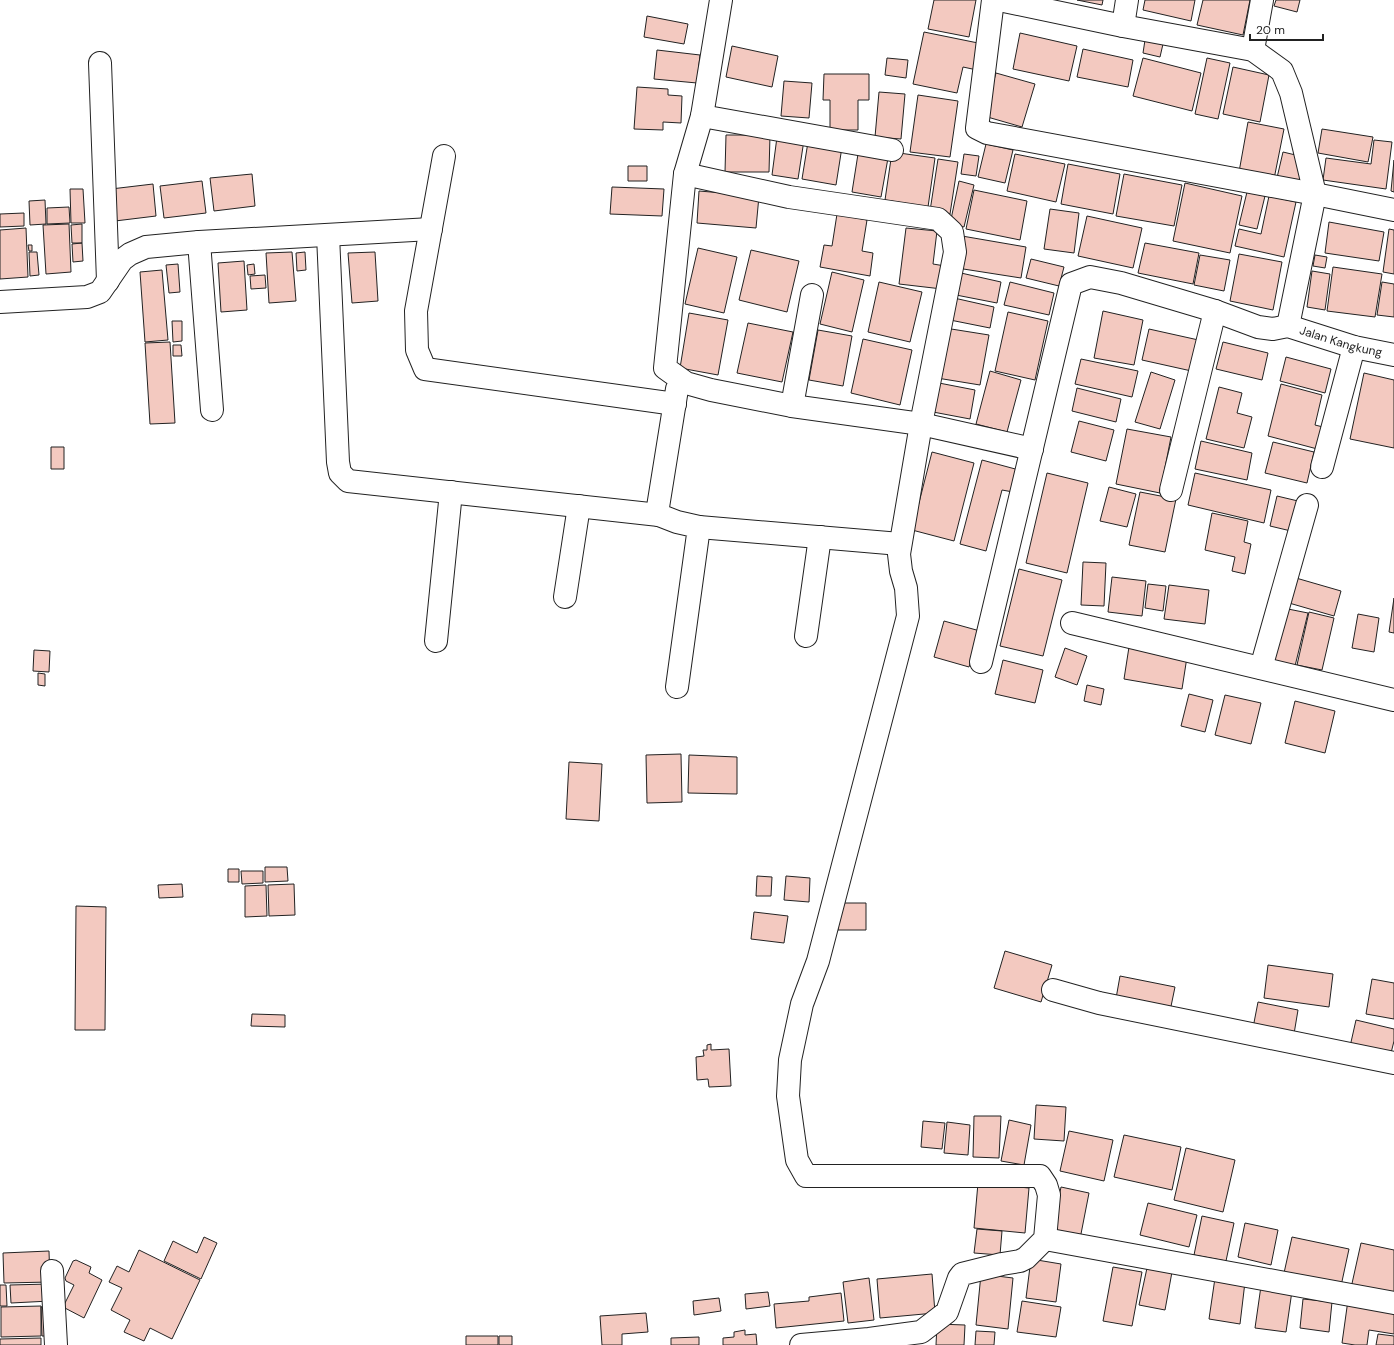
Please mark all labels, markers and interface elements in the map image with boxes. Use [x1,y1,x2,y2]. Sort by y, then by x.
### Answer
scale bar [1250,16,1323,42]
text: 20 m [1256,22,1285,38]
street label: Jalan Kangkung [1298,322,1384,361]

